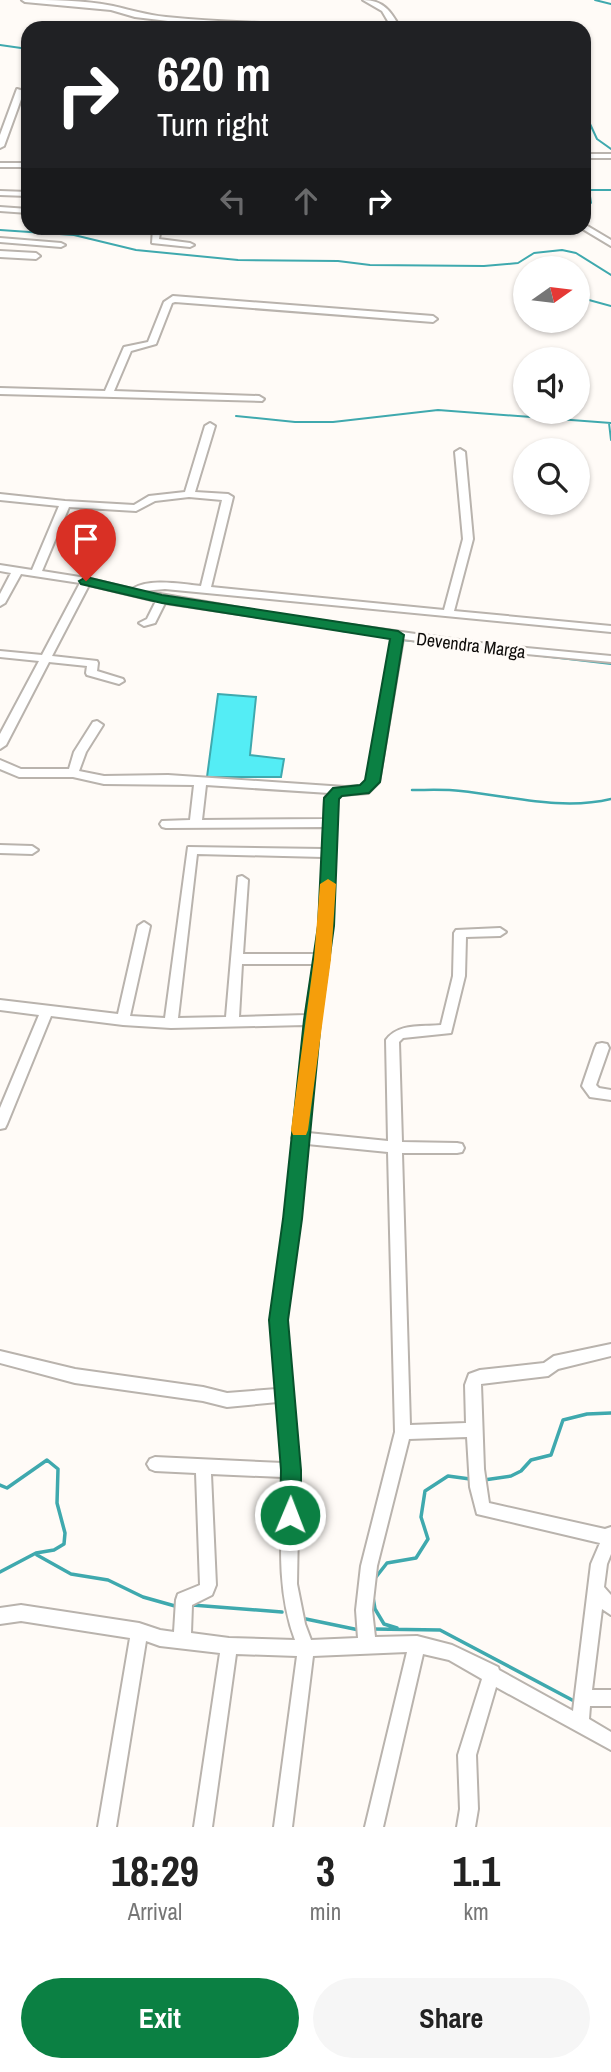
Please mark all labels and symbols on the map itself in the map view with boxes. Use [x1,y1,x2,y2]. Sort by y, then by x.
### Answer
north arrow [513,256,590,332]
pin [56,509,116,581]
street label: Devendra Marga [415,626,527,664]
position arrow [253,1478,327,1552]

